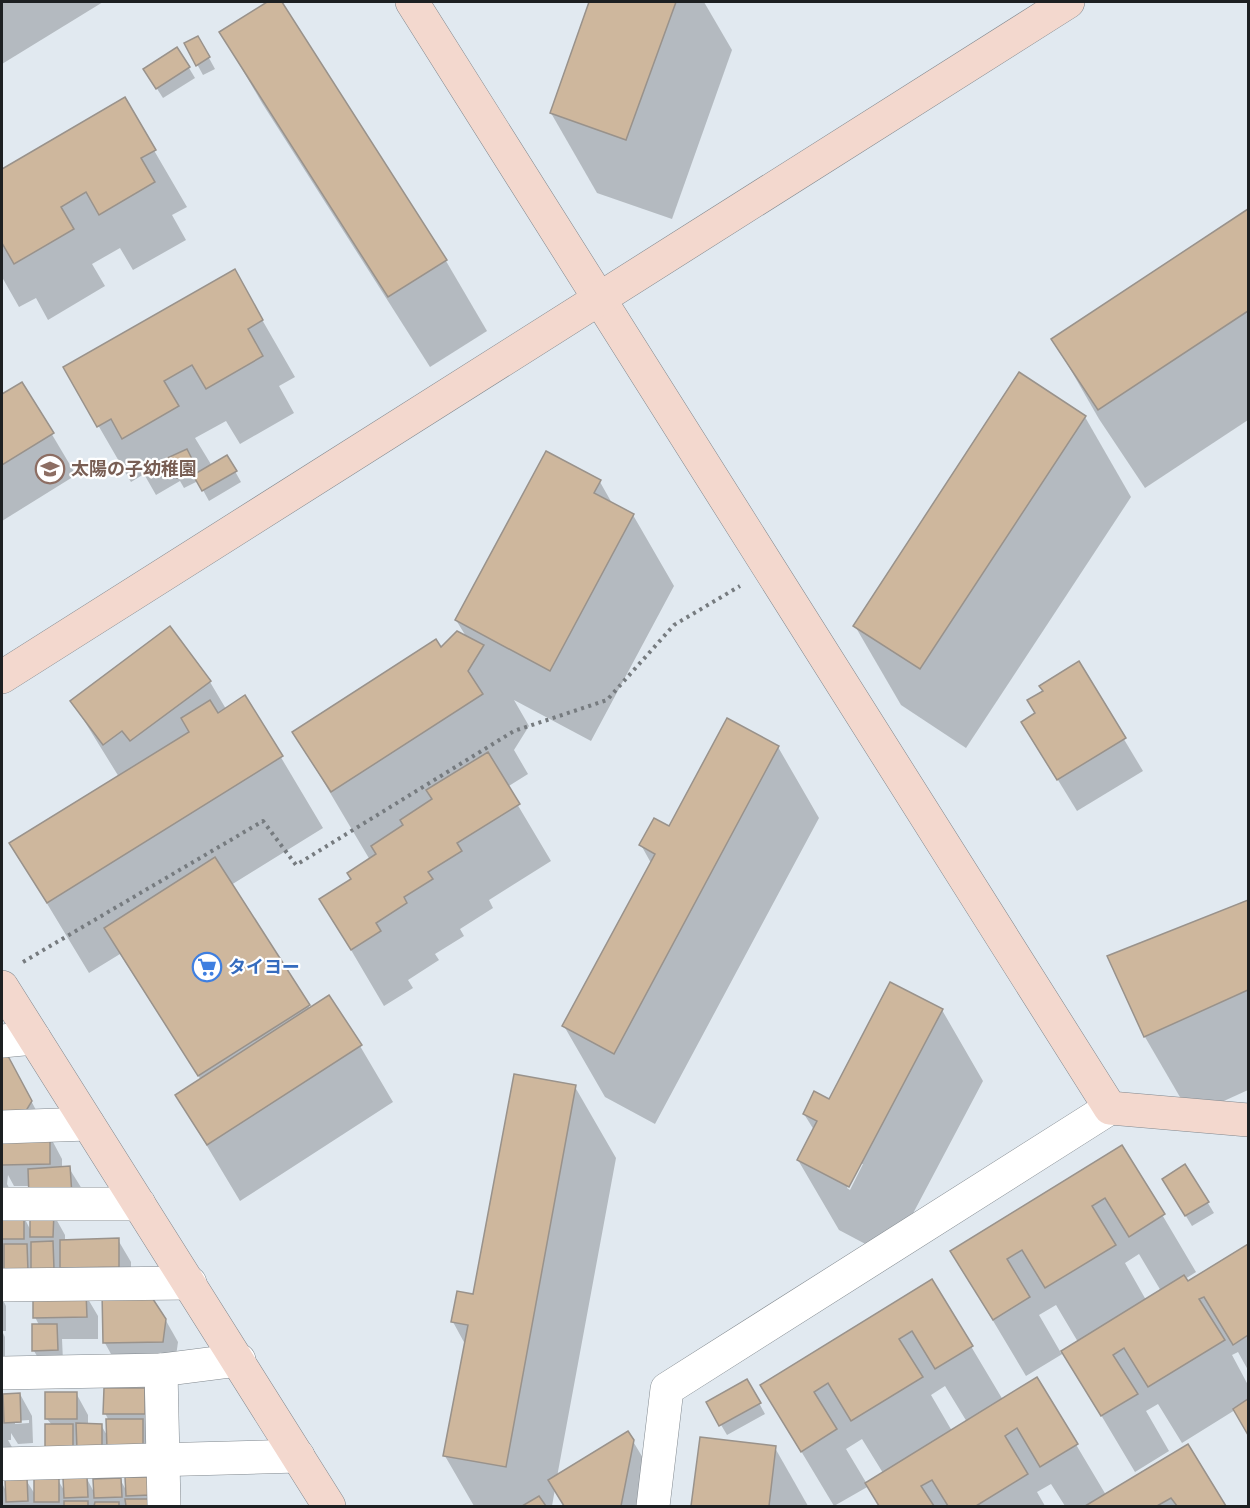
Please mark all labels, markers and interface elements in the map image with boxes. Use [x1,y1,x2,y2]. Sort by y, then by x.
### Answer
school or university icon: 太陽の子幼稚園 [34,453,66,485]
place label: 太陽の子幼稚園 [71,458,197,480]
supermarket icon: タイヨー [191,951,223,983]
place label: タイヨー [228,956,300,978]

